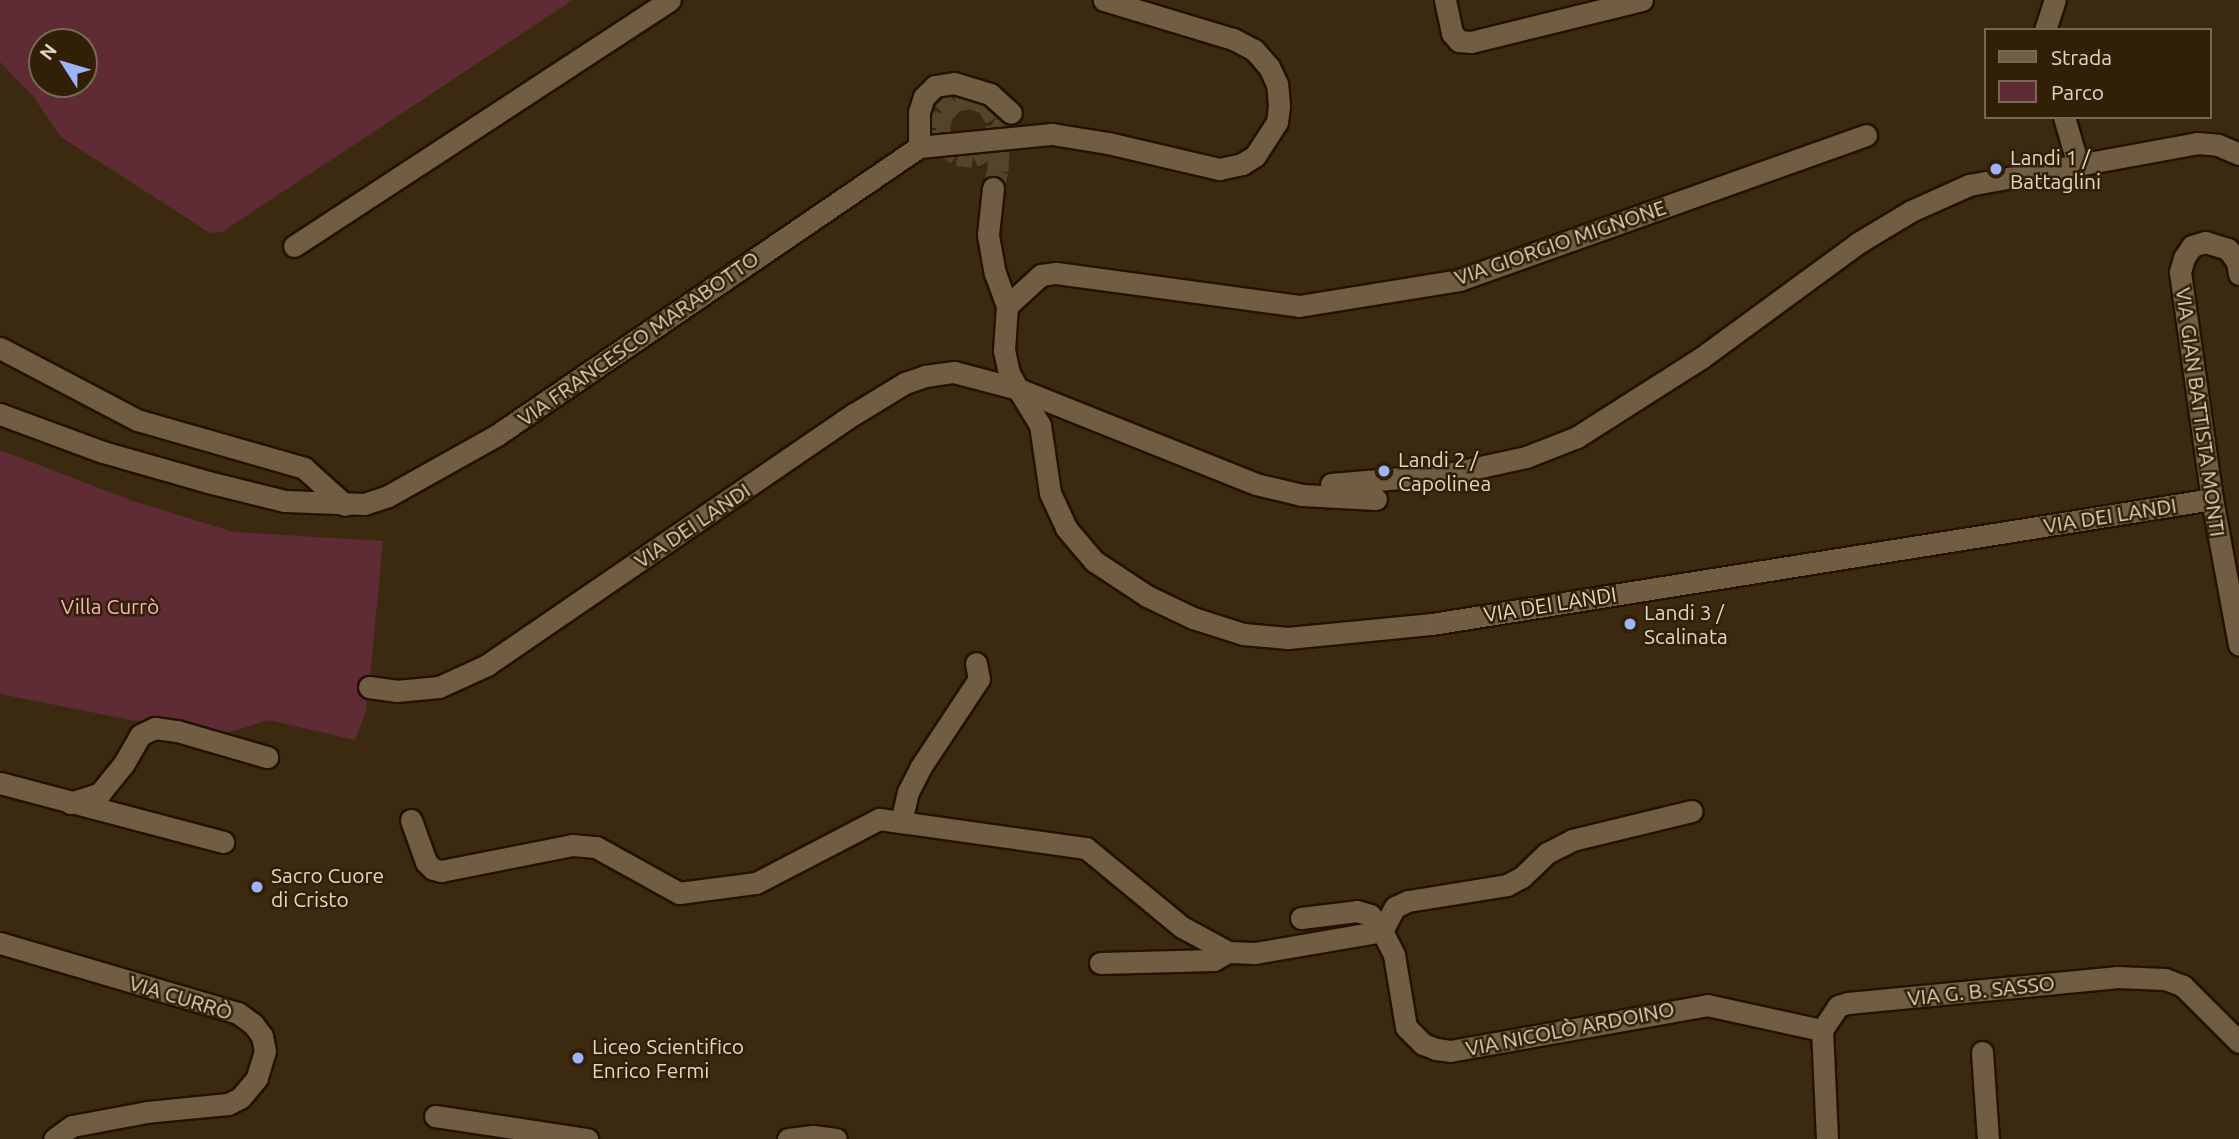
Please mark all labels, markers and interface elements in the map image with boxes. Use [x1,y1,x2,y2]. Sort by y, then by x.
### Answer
north arrow [28,28,98,98]
legend [1983,28,2211,119]
text: N [35,39,61,64]
text: Strada [2051,45,2112,69]
text: Parco [2051,80,2104,104]
place label: Landi 1 / Battaglini [2010,144,2101,194]
marker: Landi 1 / Battaglini [1988,161,2004,177]
street label: VIA GIORGIO MIGNONE [1451,194,1669,290]
street label: VIA FRANCESCO MARABOTTO [513,245,763,431]
street label: VIA GIAN BATTISTA MONTI [2171,286,2231,538]
place label: Landi 2 / Capolinea [1398,446,1491,496]
marker: Landi 2 / Capolinea [1376,463,1392,479]
street label: VIA DEI LANDI [629,477,755,573]
street label: VIA DEI LANDI [2042,492,2178,538]
street label: VIA DEI LANDI [1482,581,1618,627]
park label: Villa Currò [61,593,159,619]
place label: Landi 3 / Scalinata [1644,599,1728,649]
marker: Landi 3 / Scalinata [1622,616,1638,632]
place label: Sacro Cuore di Cristo [271,862,384,912]
marker: Sacro Cuore di Cristo [249,879,265,895]
street label: VIA CURRÒ [126,969,236,1025]
street label: VIA G. B. SASSO [1906,970,2056,1010]
street label: VIA NICOLÒ ARDOINO [1463,995,1677,1061]
place label: Liceo Scientifico Enrico Fermi [592,1033,744,1083]
marker: Liceo Scientifico Enrico Fermi [570,1050,586,1066]

